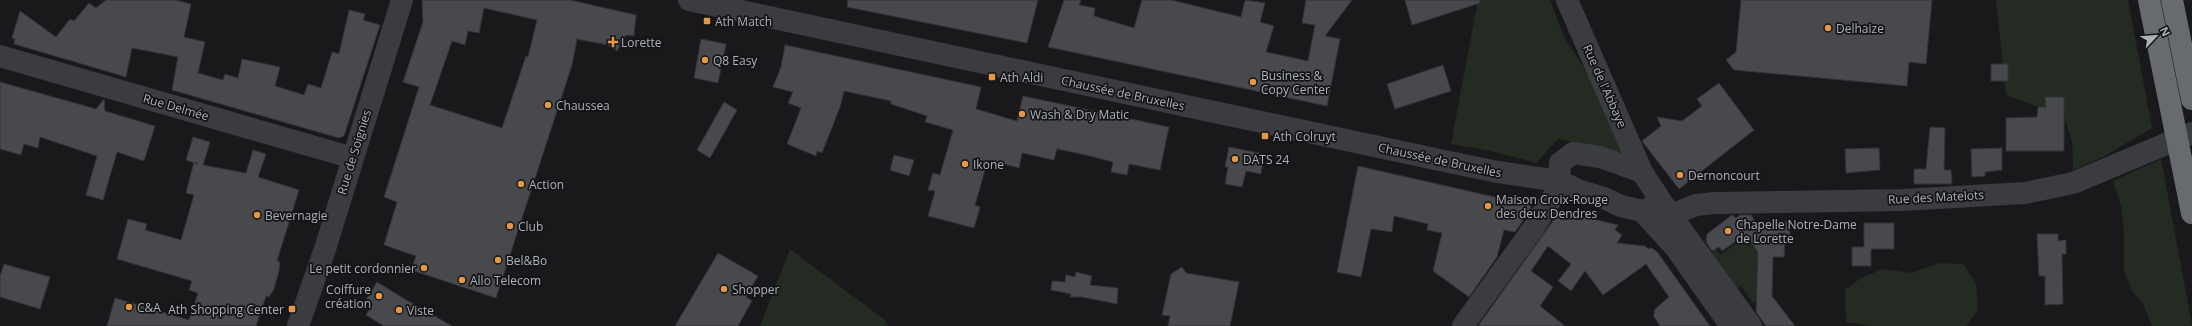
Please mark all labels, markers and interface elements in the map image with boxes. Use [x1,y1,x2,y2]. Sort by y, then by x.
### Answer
place label: Ath Match [715,13,772,30]
marker: Ath Match [702,16,712,26]
north arrow [2136,16,2176,56]
place label: Delhaize [1836,20,1884,37]
marker: Delhaize [1823,23,1833,33]
text: N [2157,24,2174,39]
place label: Lorette [621,34,662,51]
marker: Lorette [608,37,618,47]
street label: Rue de l'Abbaye [1579,42,1631,130]
place label: Q8 Easy [713,52,758,69]
marker: Q8 Easy [700,55,710,65]
place label: Business & Copy Center [1261,67,1330,98]
place label: Ath Aldi [1000,69,1043,86]
marker: Ath Aldi [987,72,997,82]
street label: Chaussée de Bruxelles [1060,72,1187,114]
marker: Business & Copy Center [1248,77,1258,87]
street label: Rue Delmée [141,90,211,125]
place label: Chaussea [556,97,610,114]
marker: Chaussea [543,100,553,110]
place label: Wash & Dry Matic [1030,106,1129,123]
street label: Rue de Soignies [333,107,375,197]
marker: Wash & Dry Matic [1017,109,1027,119]
place label: Ath Colruyt [1273,128,1336,145]
marker: Ath Colruyt [1260,131,1270,141]
street label: Chaussée de Bruxelles [1377,139,1504,181]
place label: DATS 24 [1243,151,1289,168]
marker: DATS 24 [1230,154,1240,164]
place label: Ikone [973,156,1004,173]
marker: Ikone [960,159,970,169]
place label: Dernoncourt [1688,167,1760,184]
marker: Dernoncourt [1675,170,1685,180]
place label: Action [529,176,564,193]
marker: Action [516,179,526,189]
street label: Rue des Matelots [1887,186,1985,208]
place label: Maison Croix-Rouge des deux Dendres [1496,191,1608,222]
marker: Maison Croix-Rouge des deux Dendres [1483,201,1493,211]
place label: Bevernagie [265,207,328,224]
marker: Bevernagie [252,210,262,220]
place label: Chapelle Notre-Dame de Lorette [1736,216,1857,247]
place label: Club [518,218,543,235]
marker: Club [505,221,515,231]
marker: Chapelle Notre-Dame de Lorette [1723,226,1733,236]
place label: Bel&Bo [506,252,547,269]
marker: Bel&Bo [493,255,503,265]
place label: Le petit cordonnier [309,260,416,277]
marker: Le petit cordonnier [419,263,429,273]
place label: Allo Telecom [470,272,541,289]
marker: Allo Telecom [457,275,467,285]
place label: Coiffure création [325,281,371,312]
place label: Shopper [732,281,780,298]
marker: Shopper [719,284,729,294]
marker: Coiffure création [374,291,384,301]
place label: C&A [137,299,161,316]
place label: Ath Shopping Center [168,301,284,318]
marker: C&A [124,302,134,312]
place label: Viste [407,302,434,319]
marker: Ath Shopping Center [287,304,297,314]
marker: Viste [394,305,404,315]

